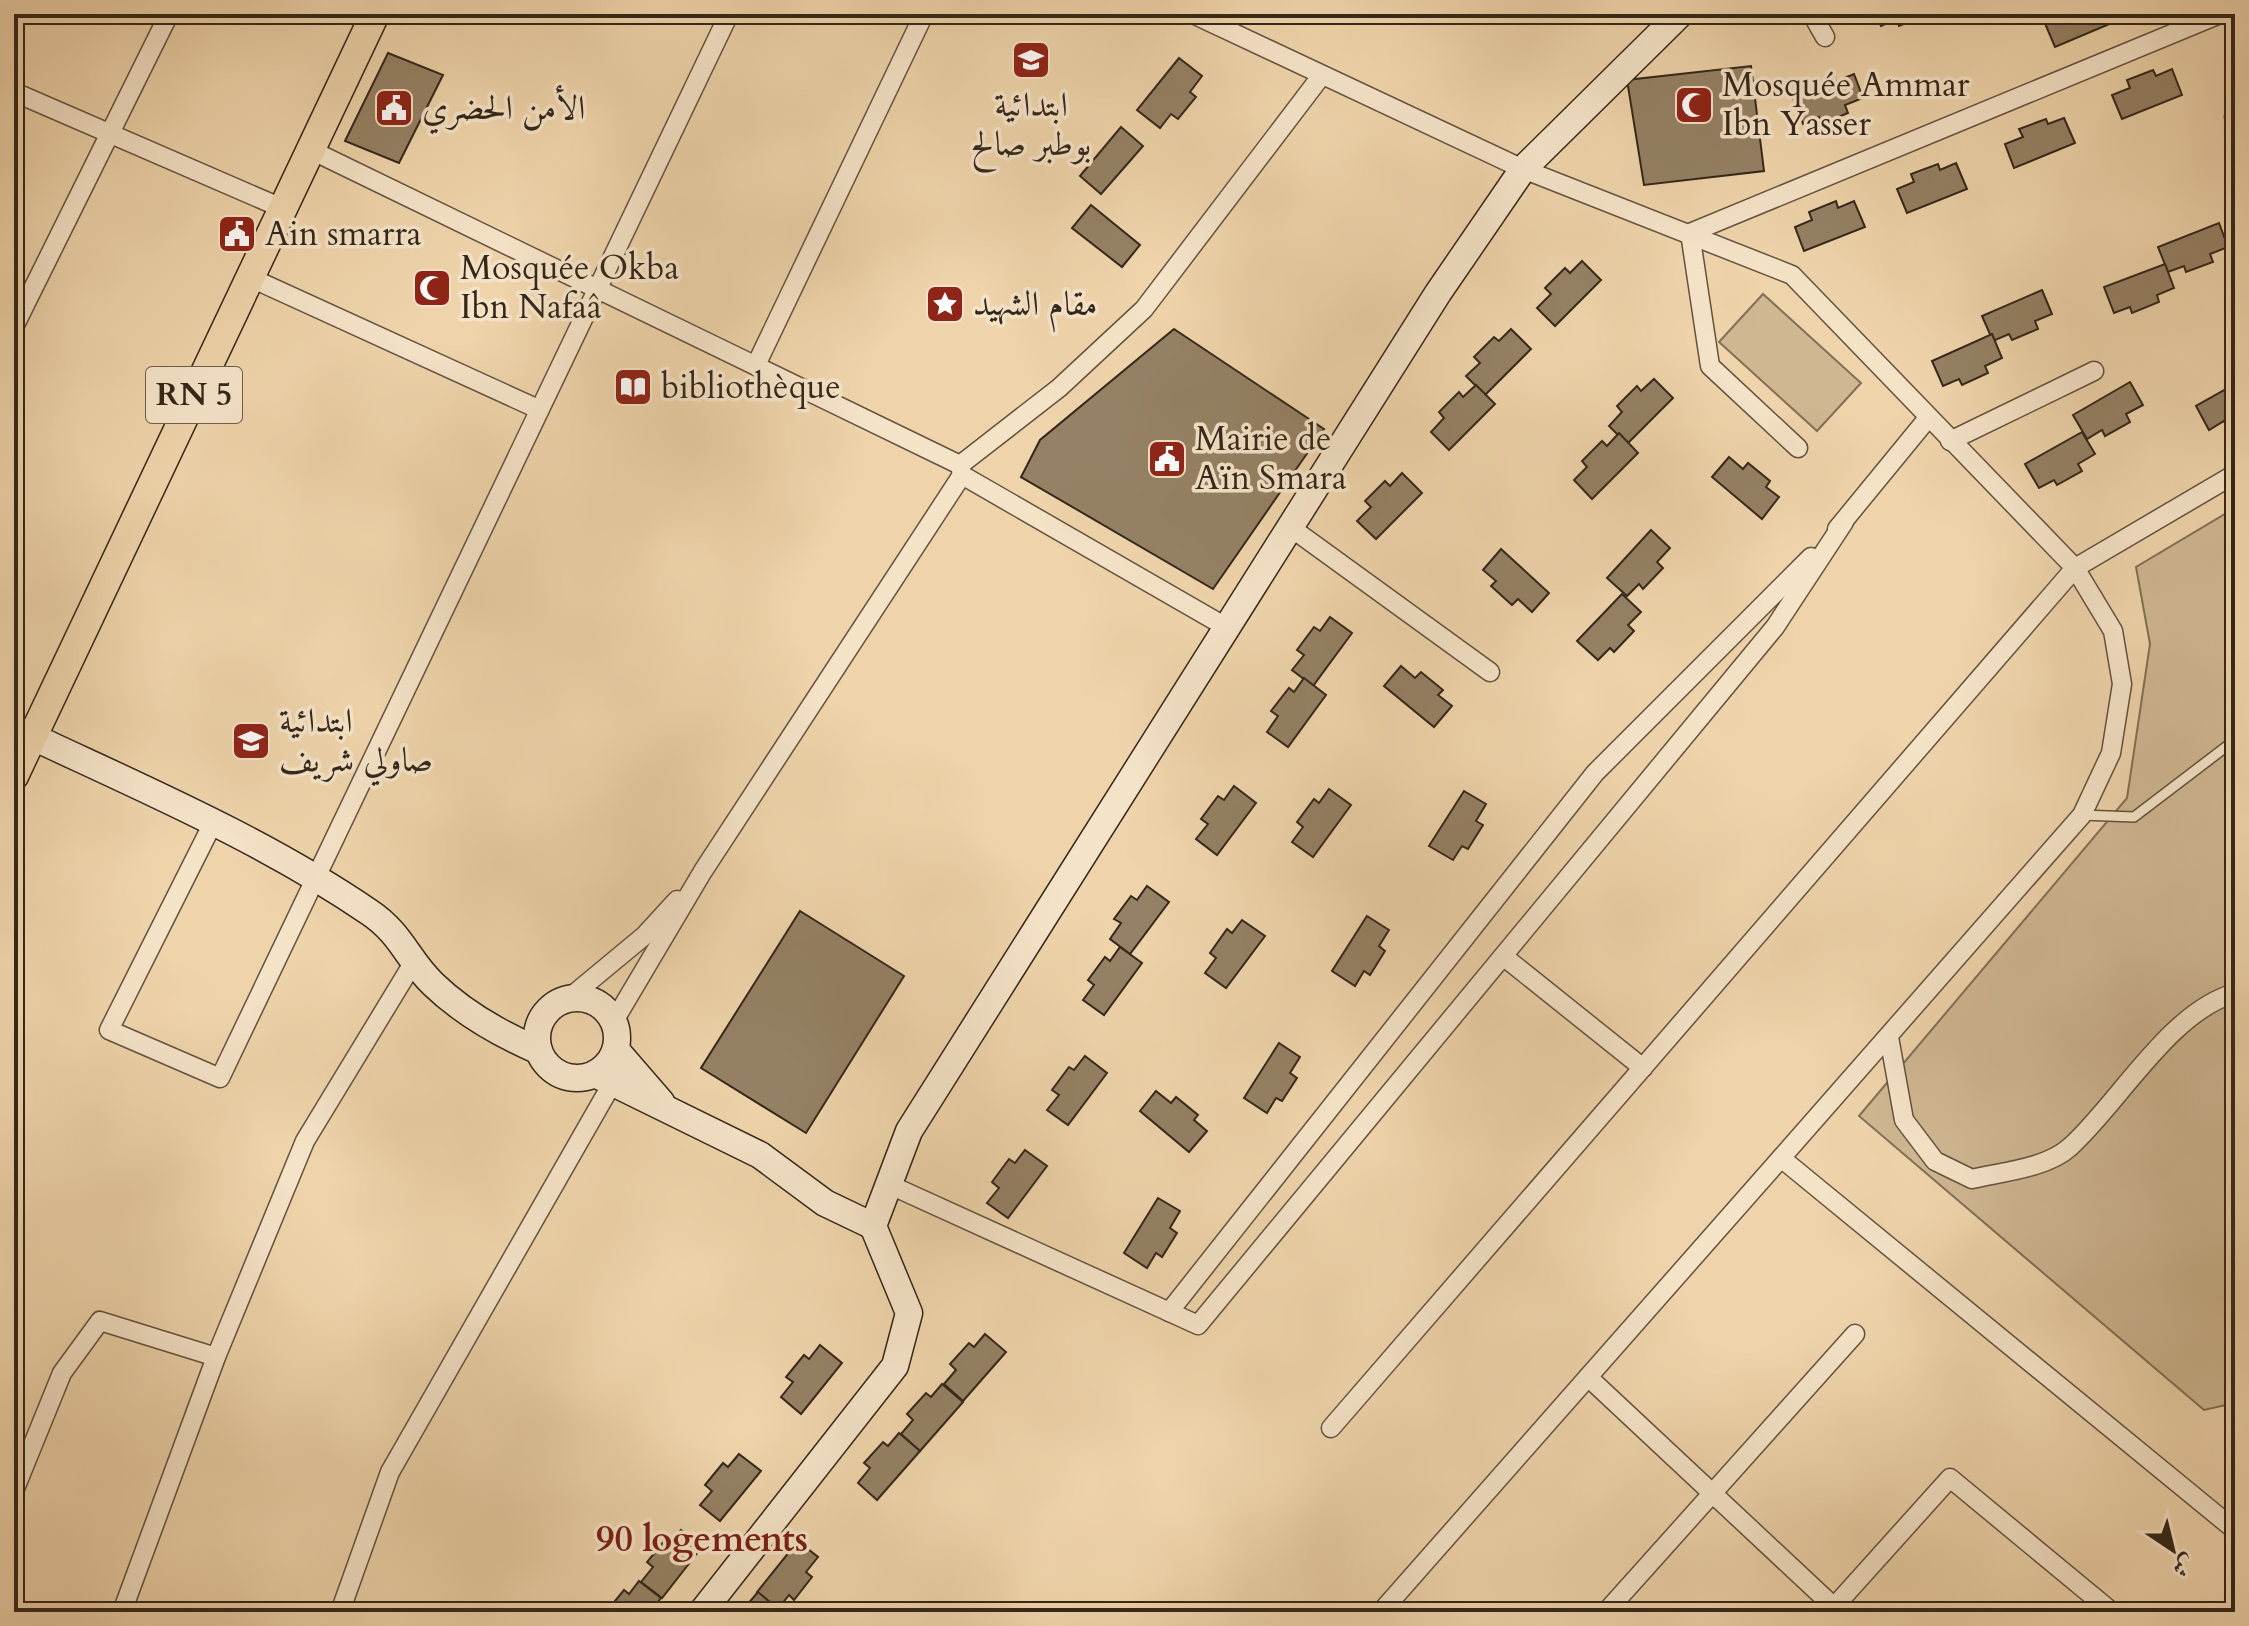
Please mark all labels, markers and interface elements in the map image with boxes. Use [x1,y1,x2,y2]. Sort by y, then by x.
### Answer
school or university icon: ابتدائية بوطبر صالح [1010,39,1052,81]
place label: Mosquée Ammar Ibn Yasser [1722,62,1970,147]
place label: ابتدائية بوطبر صالح [971,82,1091,173]
place label: الأمن الحضري [422,84,585,135]
mosque icon: Mosquée Ammar Ibn Yasser [1673,84,1715,126]
public building icon: الأمن الحضري [373,87,415,129]
place label: Ain smarra [265,211,422,257]
public building icon: Ain smarra [216,213,258,255]
place label: Mosquée Okba Ibn Nafaâ [460,245,679,330]
mosque icon: Mosquée Okba Ibn Nafaâ [411,267,453,309]
place label: مقام الشهيد [973,281,1098,333]
place icon: مقام الشهيد [924,283,966,325]
place label: bibliothèque [661,364,841,410]
library icon: bibliothèque [612,366,654,408]
road number: RN 5 [146,367,242,423]
place label: Mairie de Aïn Smara [1195,416,1347,501]
public building icon: Mairie de Aïn Smara [1146,438,1188,480]
place label: ابتدائية صاولي شريف [279,698,433,787]
school or university icon: ابتدائية صاولي شريف [230,720,272,762]
north arrow [2133,1510,2213,1590]
district label: 90 logements [596,1515,808,1564]
text: ش [2166,1547,2201,1584]

